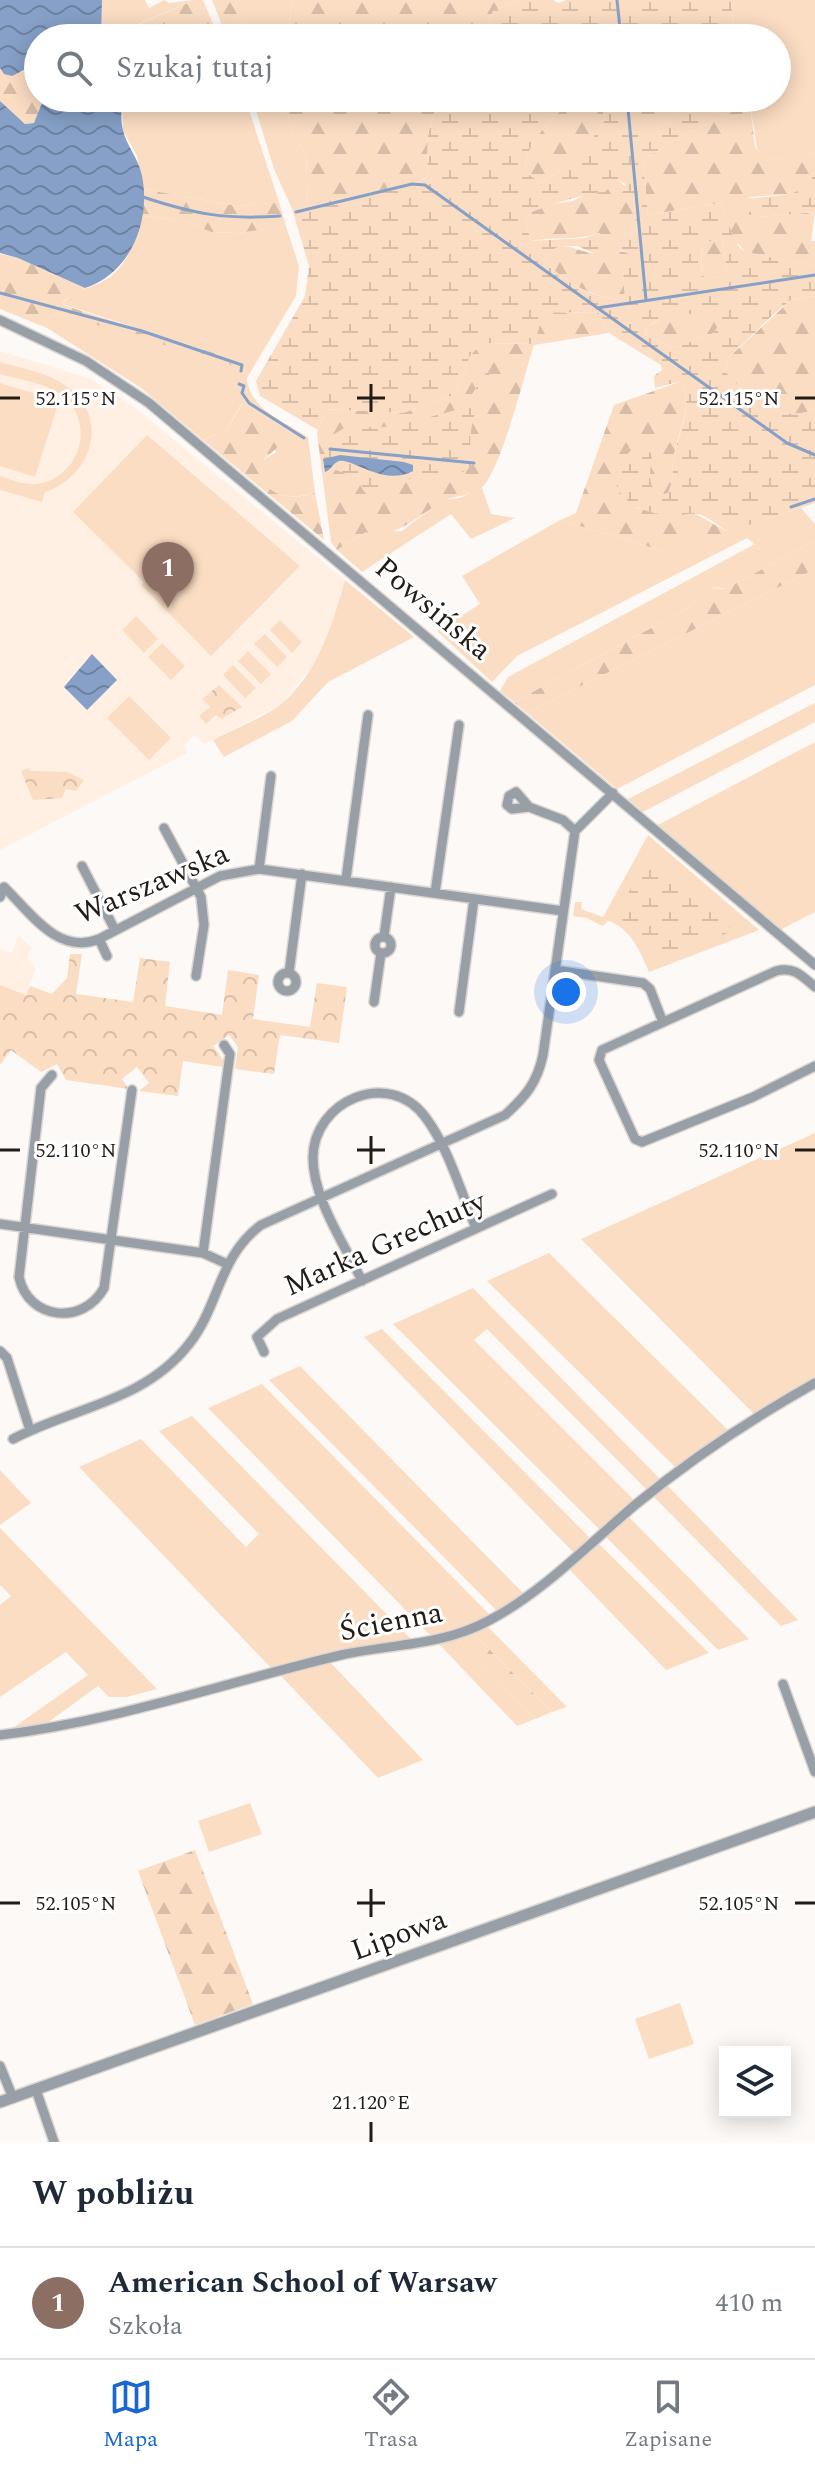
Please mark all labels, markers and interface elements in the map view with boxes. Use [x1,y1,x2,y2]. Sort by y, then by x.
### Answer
search box [24,24,791,112]
text: Szukaj tutaj [116,45,274,91]
icon: search [52,46,96,90]
text: 52.115°N [36,384,116,414]
text: 52.115°N [699,384,779,414]
pin: 1 [142,542,194,608]
street label: Powsińska [364,546,502,672]
street label: Warszawska [68,831,237,937]
your location [546,972,586,1012]
text: 52.110°N [36,1136,116,1166]
text: 52.110°N [699,1136,779,1166]
street label: Marka Grechuty [277,1178,495,1309]
street label: Ścienna [335,1589,447,1655]
text: 52.105°N [36,1889,116,1919]
text: 52.105°N [699,1889,779,1919]
street label: Lipowa [345,1896,454,1974]
map controls [719,2046,791,2118]
button: layers [719,2046,791,2118]
text: 21.120°E [332,2088,410,2118]
text: W pobliżu [32,2168,194,2220]
text: American School of Warsaw [108,2260,497,2306]
text: 1 [51,2283,65,2323]
text: 410 m [715,2283,783,2323]
text: Szkoła [108,2306,183,2346]
tab: Mapa [103,2375,158,2456]
tab: Trasa [364,2375,418,2456]
tab: Zapisane [624,2375,712,2456]

